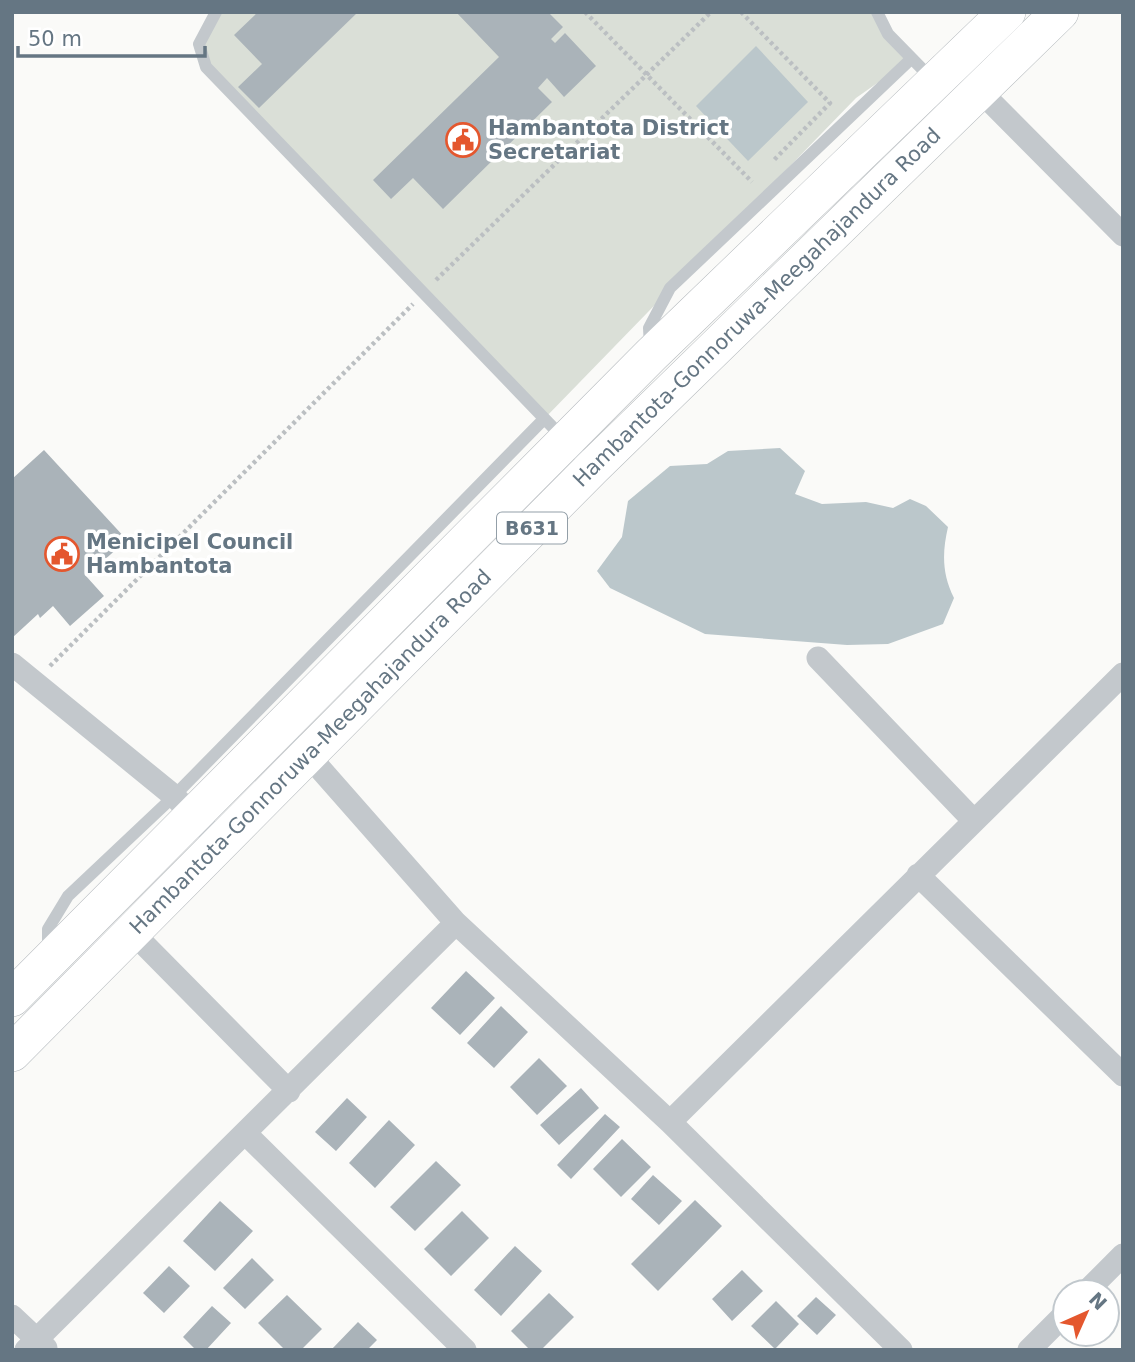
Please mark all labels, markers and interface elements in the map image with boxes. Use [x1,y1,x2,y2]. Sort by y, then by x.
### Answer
scale bar [18,14,205,58]
text: 50 m [28,27,82,51]
place label: Hambantota District Secretariat [488,116,729,164]
public building icon: Hambantota District Secretariat [444,121,482,159]
street label: Hambantota-Gonnoruwa-Meegahajandura Road [568,123,946,492]
road number: B631 [497,512,567,544]
place label: Menicipel Council Hambantota [86,530,293,578]
public building icon: Menicipel Council Hambantota [43,535,81,573]
street label: Hambantota-Gonnoruwa-Meegahajandura Road [125,565,496,939]
north arrow [1051,1278,1121,1348]
text: N [1085,1288,1111,1314]

